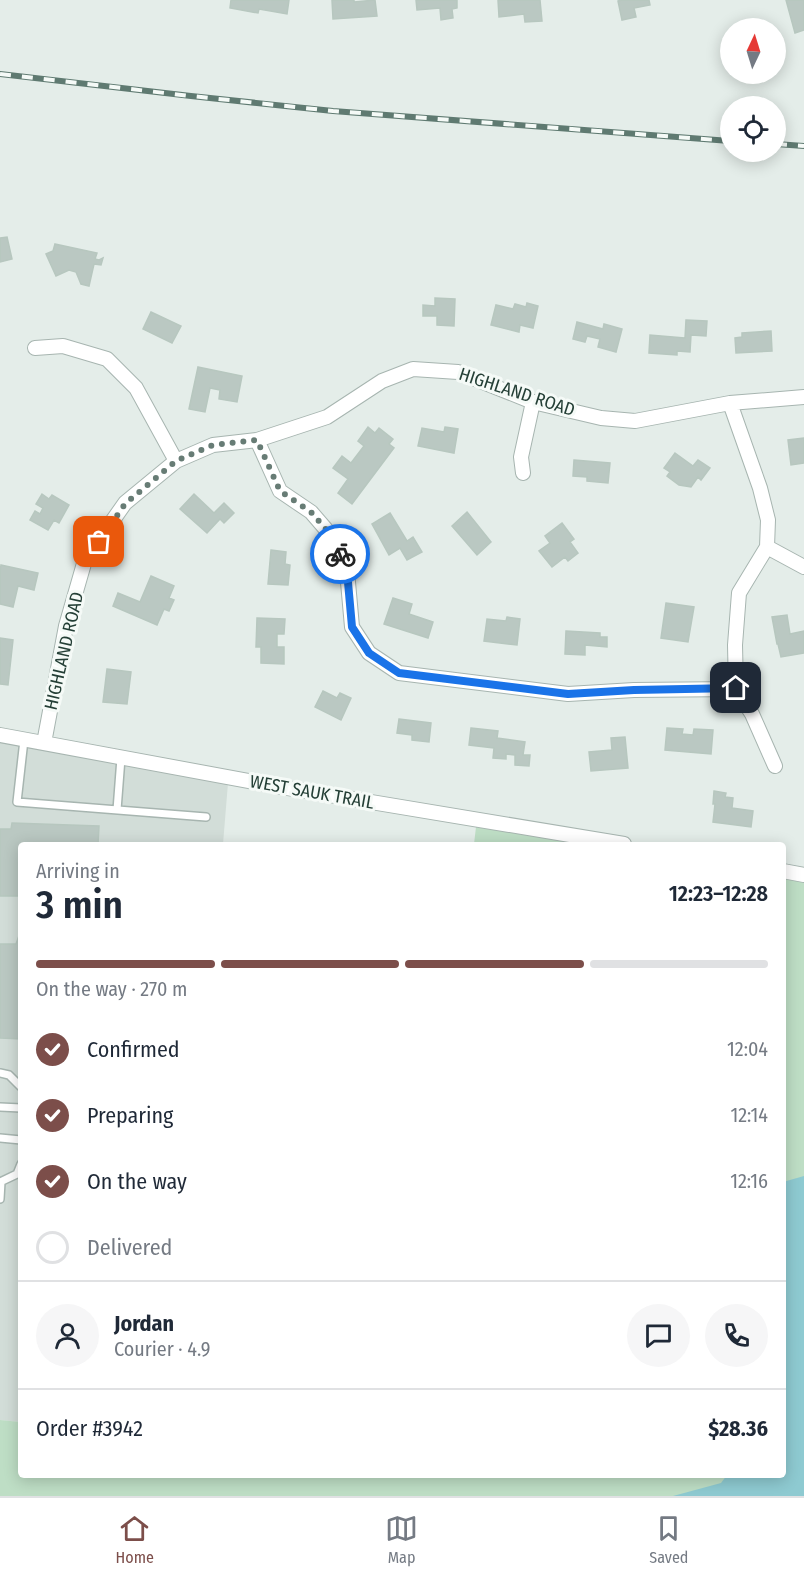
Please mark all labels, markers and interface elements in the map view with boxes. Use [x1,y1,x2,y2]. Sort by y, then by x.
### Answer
north arrow [720,18,786,84]
map controls [720,18,786,162]
button: locate [720,96,786,162]
street label: HIGHLAND ROAD [456,363,578,421]
pin [73,516,124,567]
courier [310,524,370,584]
icon: bag [82,525,115,558]
icon: bike [324,538,357,571]
street label: HIGHLAND ROAD [40,590,88,712]
pin [710,662,761,713]
icon: home [719,671,752,704]
street label: WEST SAUK TRAIL [248,770,376,814]
text: Arriving in [36,859,120,883]
text: 12:23–12:28 [669,880,768,907]
text: 3 min [36,882,123,928]
text: On the way · 270 m [36,977,187,1001]
icon: check [36,1033,69,1066]
text: Confirmed [87,1036,180,1063]
text: 12:04 [727,1037,768,1061]
icon: check [36,1099,69,1132]
text: Preparing [87,1102,173,1129]
text: 12:14 [730,1103,768,1127]
icon: check [36,1165,69,1198]
text: On the way [87,1168,187,1195]
text: 12:16 [730,1169,768,1193]
text: Delivered [87,1234,172,1261]
button: person [36,1304,99,1367]
button: chat [627,1304,690,1367]
button: phone [705,1304,768,1367]
text: Jordan [114,1310,174,1337]
text: Courier · 4.9 [114,1337,210,1361]
text: Order #3942 [36,1415,143,1442]
text: $28.36 [708,1415,768,1442]
tab: Home [116,1512,154,1567]
tab: Map [385,1512,418,1567]
tab: Saved [649,1512,688,1567]

